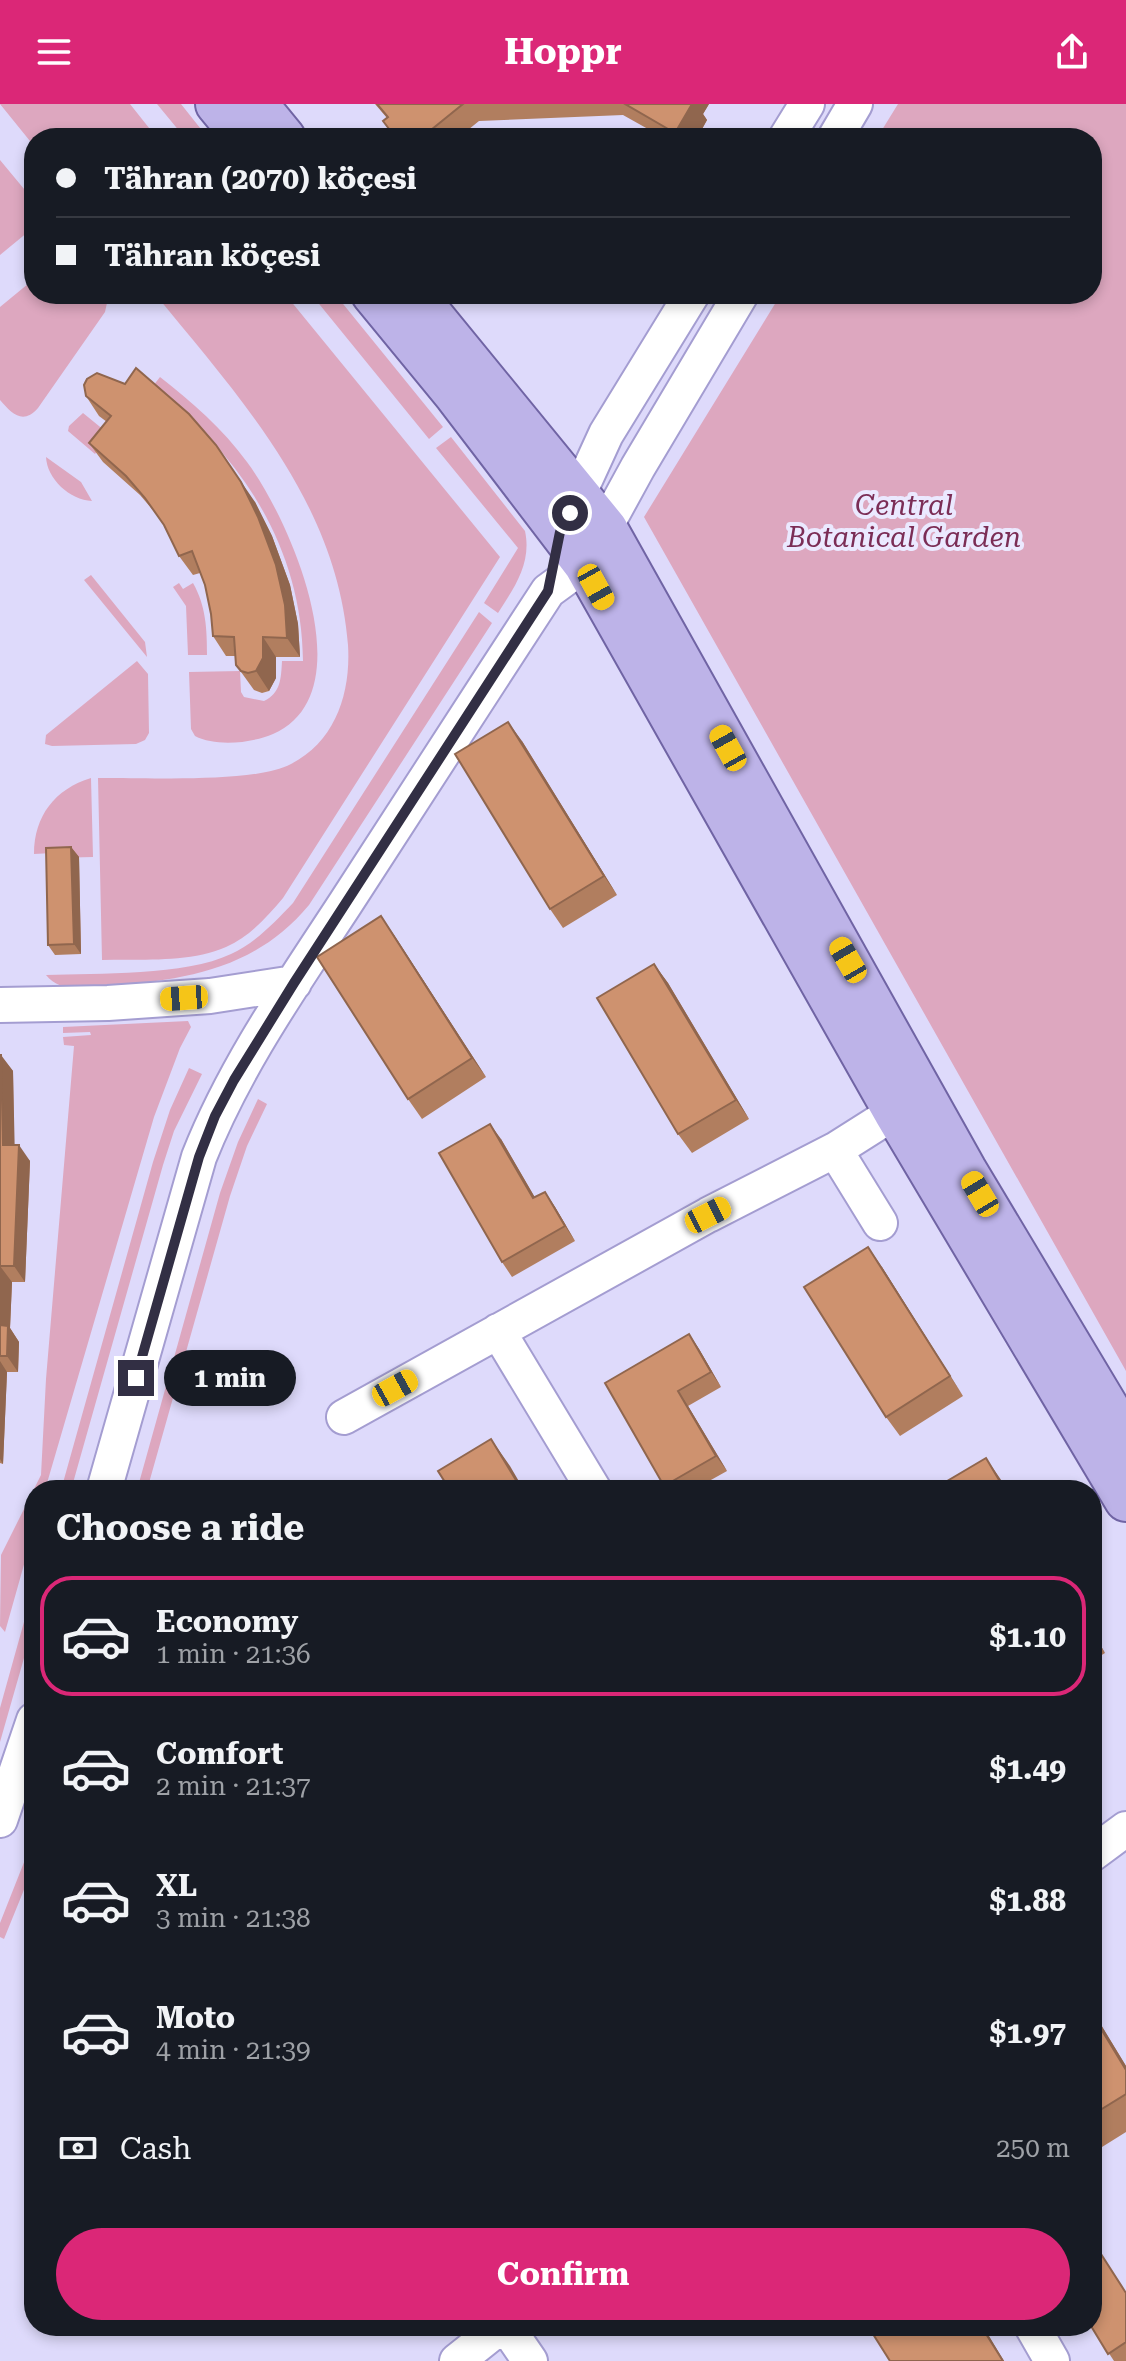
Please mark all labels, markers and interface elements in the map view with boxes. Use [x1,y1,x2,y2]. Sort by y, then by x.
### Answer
icon: menu [32,30,76,74]
icon: share [1050,30,1094,74]
text: Hoppr [504,31,622,73]
text: Tähran (2070) köçesi [104,161,417,196]
text: Tähran köçesi [104,238,320,273]
park label: Central Botanical Garden [786,489,1021,554]
route start [552,495,588,531]
car [574,560,618,614]
car [706,721,750,775]
car [826,933,870,987]
car [159,984,209,1012]
car [957,1167,1003,1221]
car [681,1193,735,1237]
callout: 1 min [164,1350,296,1406]
route end [118,1360,154,1396]
text: 1 min [194,1363,266,1393]
car [368,1366,422,1410]
text: Choose a ride [56,1507,304,1549]
icon: car [60,1600,132,1672]
text: Economy [156,1604,298,1639]
text: $1.10 [989,1619,1066,1654]
text: 1 min · 21:36 [156,1639,311,1669]
icon: car [60,1732,132,1804]
text: Comfort [156,1736,283,1771]
text: $1.49 [989,1751,1066,1786]
text: 2 min · 21:37 [156,1771,311,1801]
icon: car [60,1864,132,1936]
text: XL [156,1868,197,1903]
text: $1.88 [989,1883,1066,1918]
text: 3 min · 21:38 [156,1903,311,1933]
icon: car [60,1996,132,2068]
text: Moto [156,2000,235,2035]
text: $1.97 [989,2015,1066,2050]
text: 4 min · 21:39 [156,2035,311,2065]
icon: cash [56,2126,100,2170]
text: Cash [120,2131,191,2166]
text: 250 m [996,2133,1070,2163]
button: Confirm [56,2228,1070,2320]

